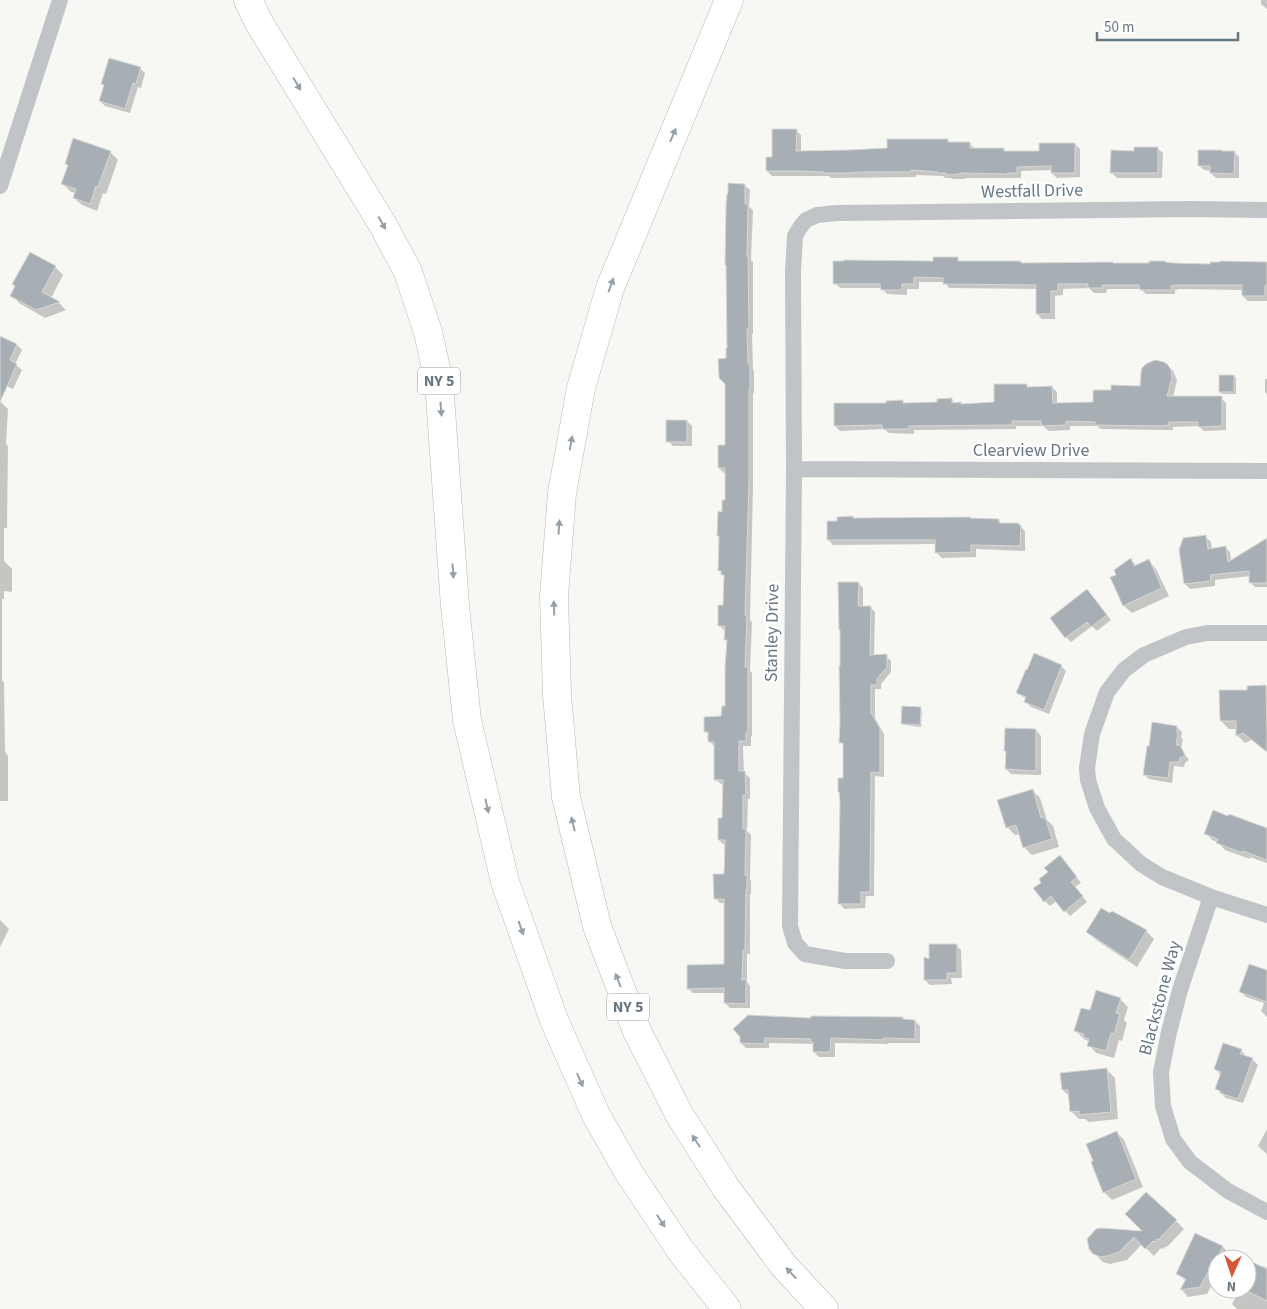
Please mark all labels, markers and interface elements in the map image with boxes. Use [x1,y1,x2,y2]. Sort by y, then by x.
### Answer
scale bar [1097,10,1238,42]
text: 50 m [1104,17,1134,38]
one-way arrow [292,78,302,91]
one-way arrow [669,128,677,142]
street label: Westfall Drive [981,178,1083,204]
one-way arrow [377,216,386,229]
one-way arrow [608,278,615,293]
road number: NY 5 [418,368,460,394]
one-way arrow [437,402,445,418]
one-way arrow [567,434,575,450]
street label: Clearview Drive [973,438,1089,463]
one-way arrow [556,518,564,534]
one-way arrow [449,564,457,580]
street label: Stanley Drive [759,584,785,682]
one-way arrow [550,600,558,616]
one-way arrow [483,799,491,814]
one-way arrow [569,817,577,832]
one-way arrow [518,921,525,936]
street label: Blackstone Way [1133,937,1187,1058]
one-way arrow [614,972,622,987]
road number: NY 5 [607,994,649,1020]
one-way arrow [577,1073,585,1087]
one-way arrow [692,1135,701,1148]
one-way arrow [656,1214,665,1227]
north arrow [1207,1249,1257,1299]
one-way arrow [785,1268,797,1280]
text: N [1226,1276,1237,1296]

